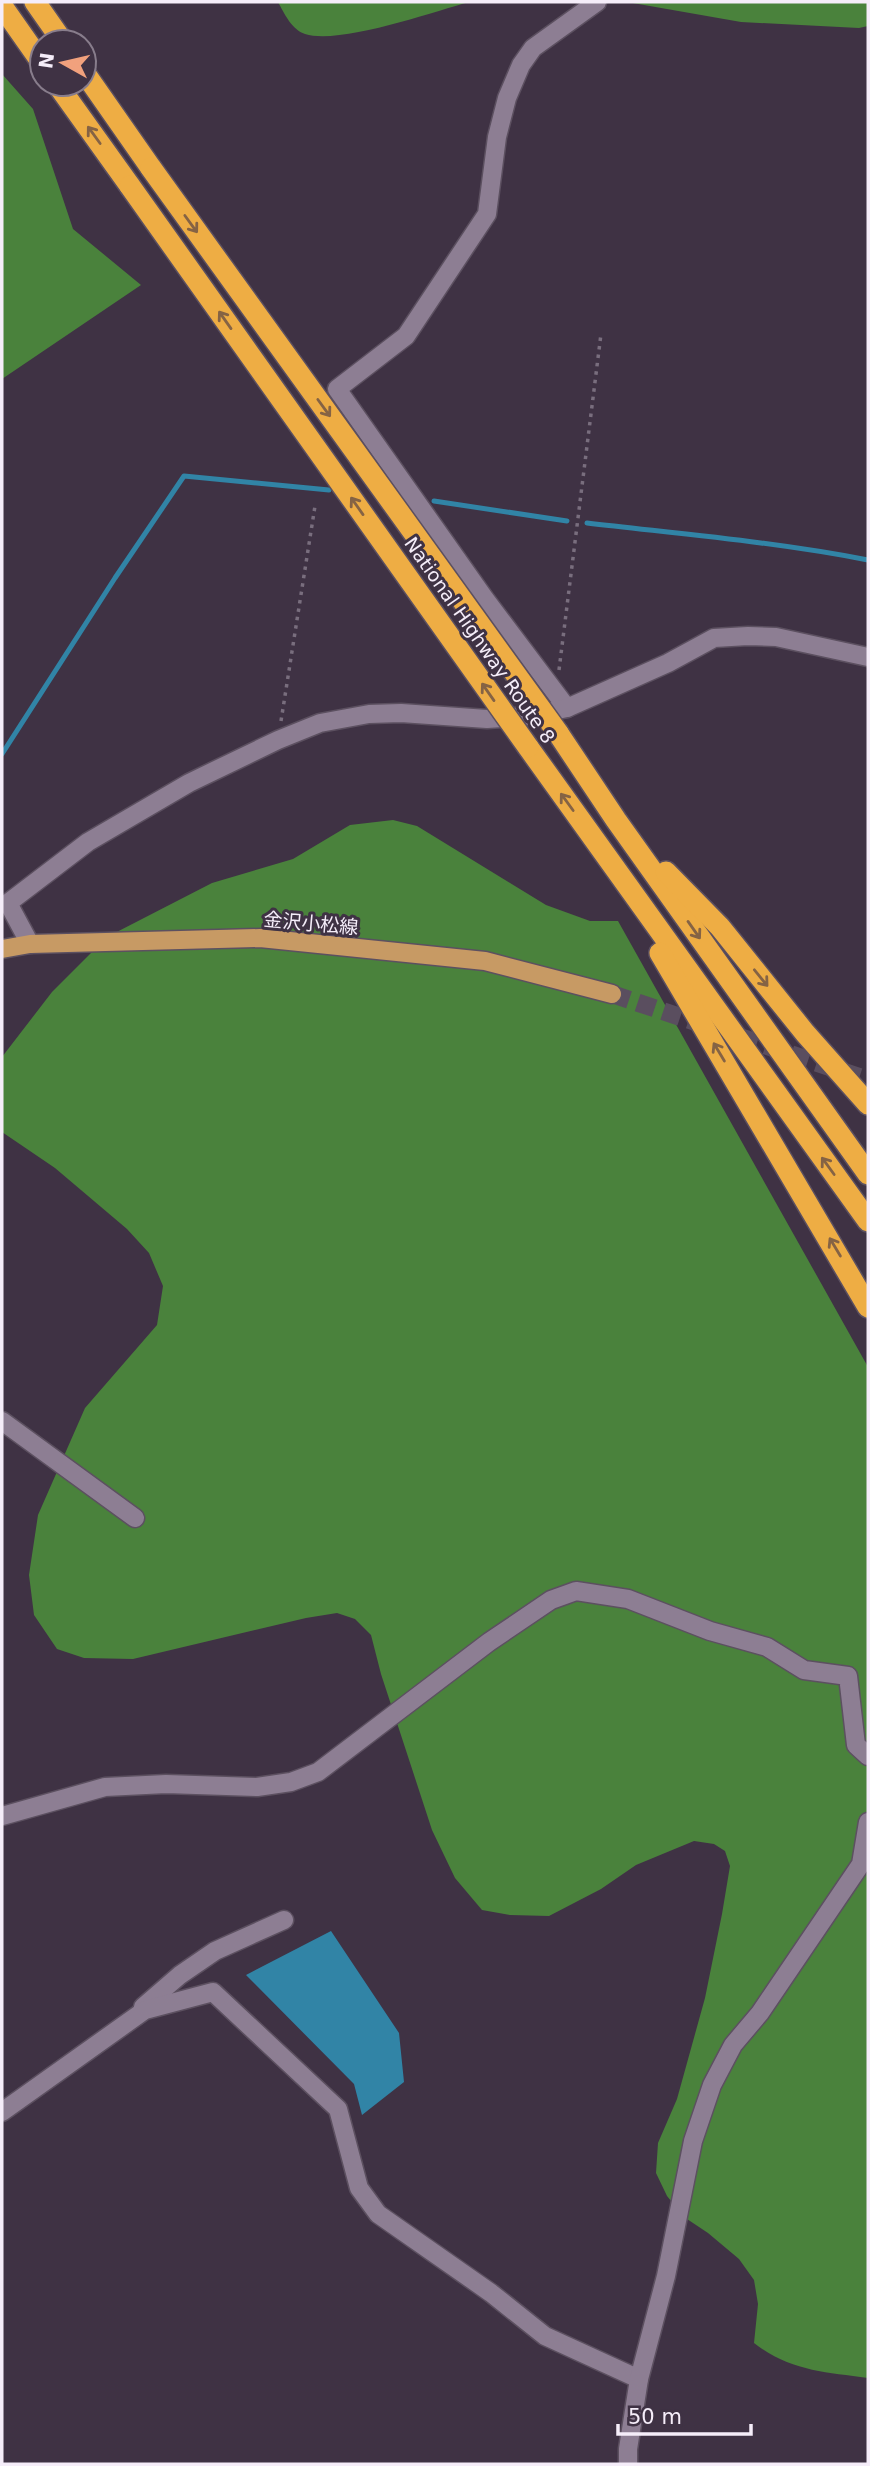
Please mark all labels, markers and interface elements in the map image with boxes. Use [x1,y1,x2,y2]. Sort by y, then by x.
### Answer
north arrow [28,28,98,98]
text: N [34,51,58,70]
one-way arrow [87,126,101,145]
one-way arrow [184,214,198,233]
one-way arrow [218,311,233,330]
one-way arrow [317,398,331,417]
one-way arrow [350,497,364,516]
street label: National Highway Route 8 [400,533,560,747]
one-way arrow [481,683,495,702]
one-way arrow [560,793,574,812]
street label: 金沢小松線 [263,908,359,938]
one-way arrow [687,920,701,939]
one-way arrow [754,969,769,987]
one-way arrow [711,1042,725,1062]
one-way arrow [821,1157,835,1176]
one-way arrow [827,1238,841,1258]
scale bar [618,2392,751,2436]
text: 50 m [628,2405,682,2429]

